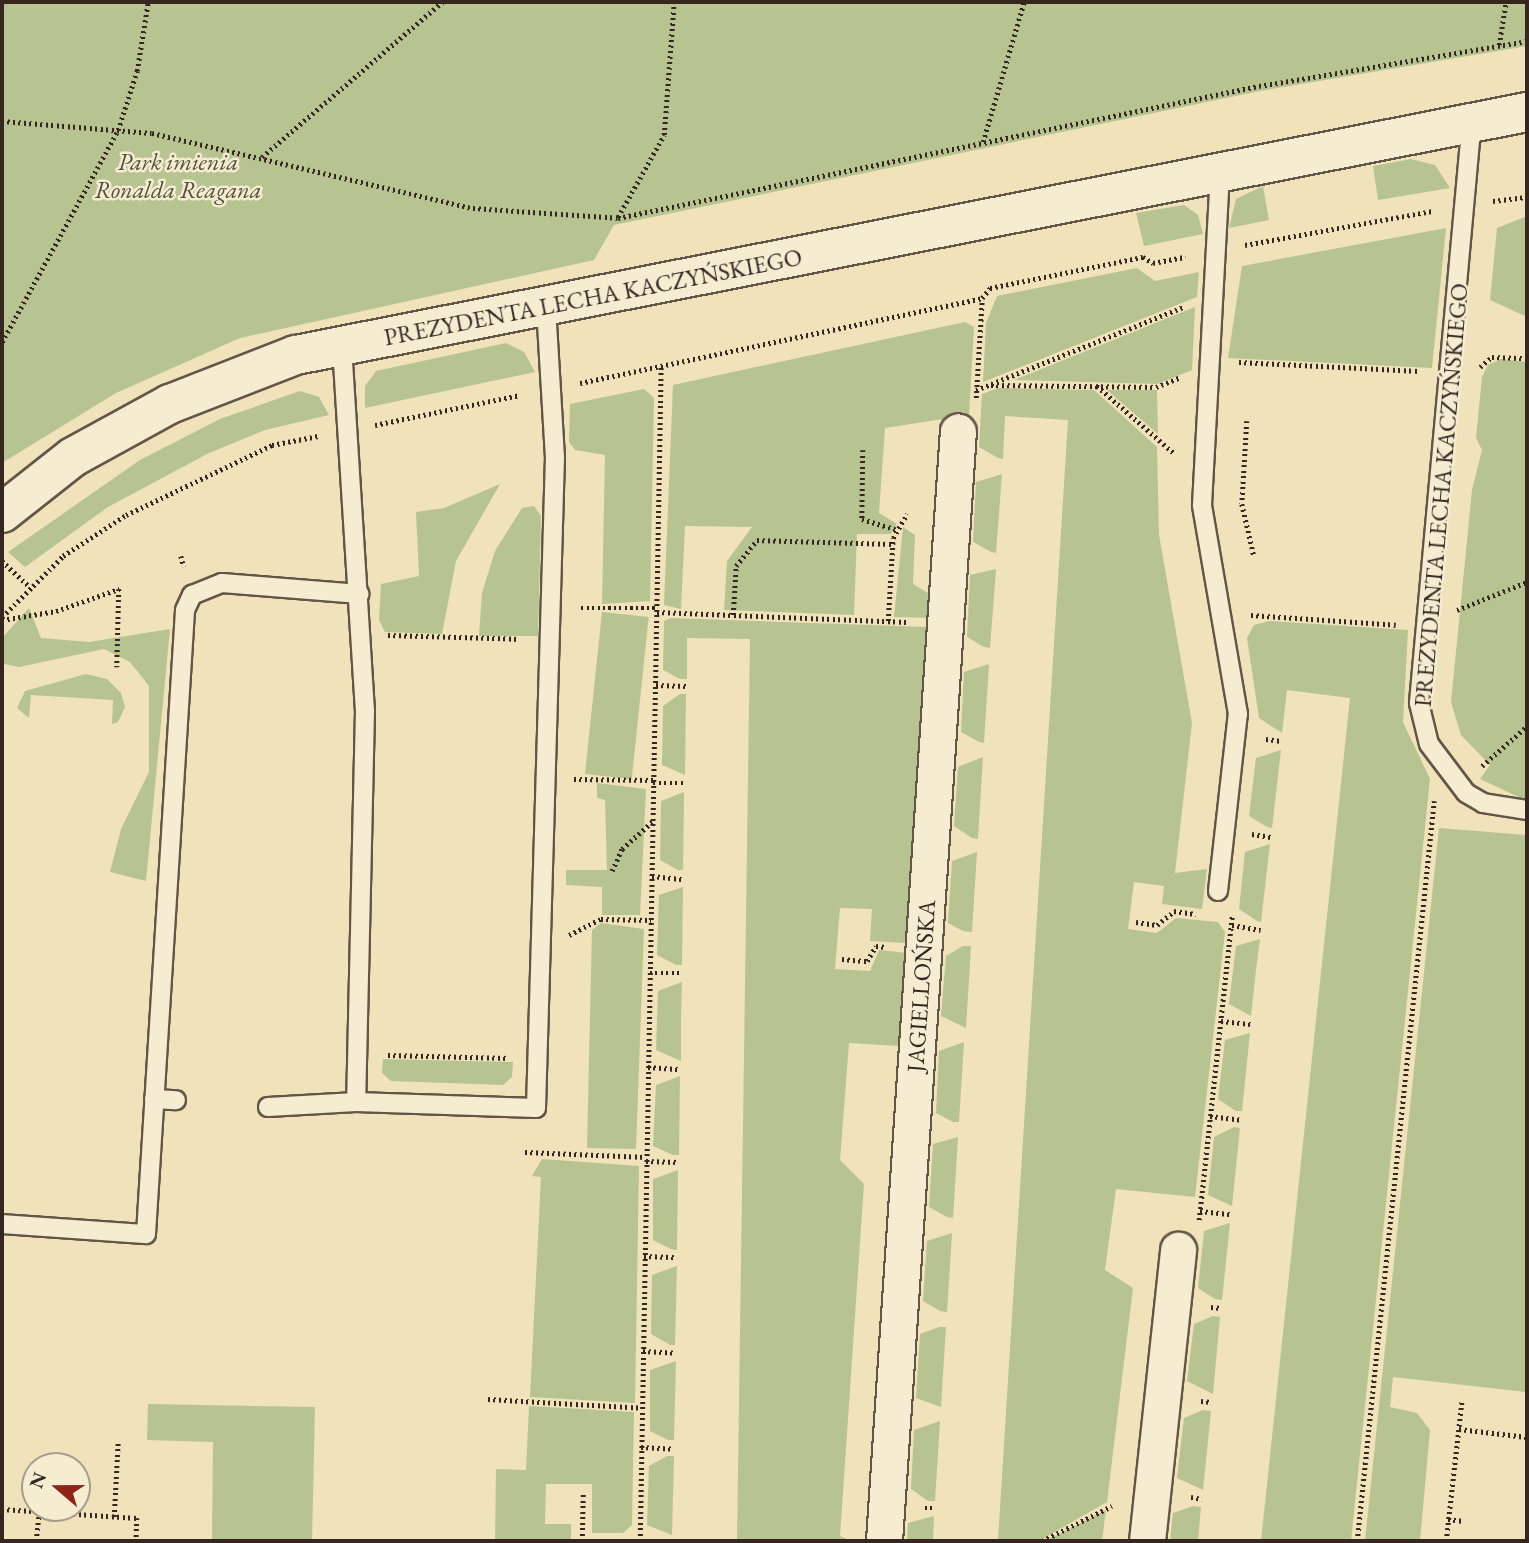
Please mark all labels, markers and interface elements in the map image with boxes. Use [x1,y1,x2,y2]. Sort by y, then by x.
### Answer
park label: Park imienia Ronalda Reagana [94,148,262,204]
street label: PREZYDENTA LECHA KACZYŃSKIEGO [381,242,805,352]
street label: PREZYDENTA LECHA KACZYŃSKIEGO [1408,282,1474,708]
street label: JAGIELLOŃSKA [901,899,941,1073]
north arrow [21,1452,91,1522]
text: N [23,1469,52,1492]

